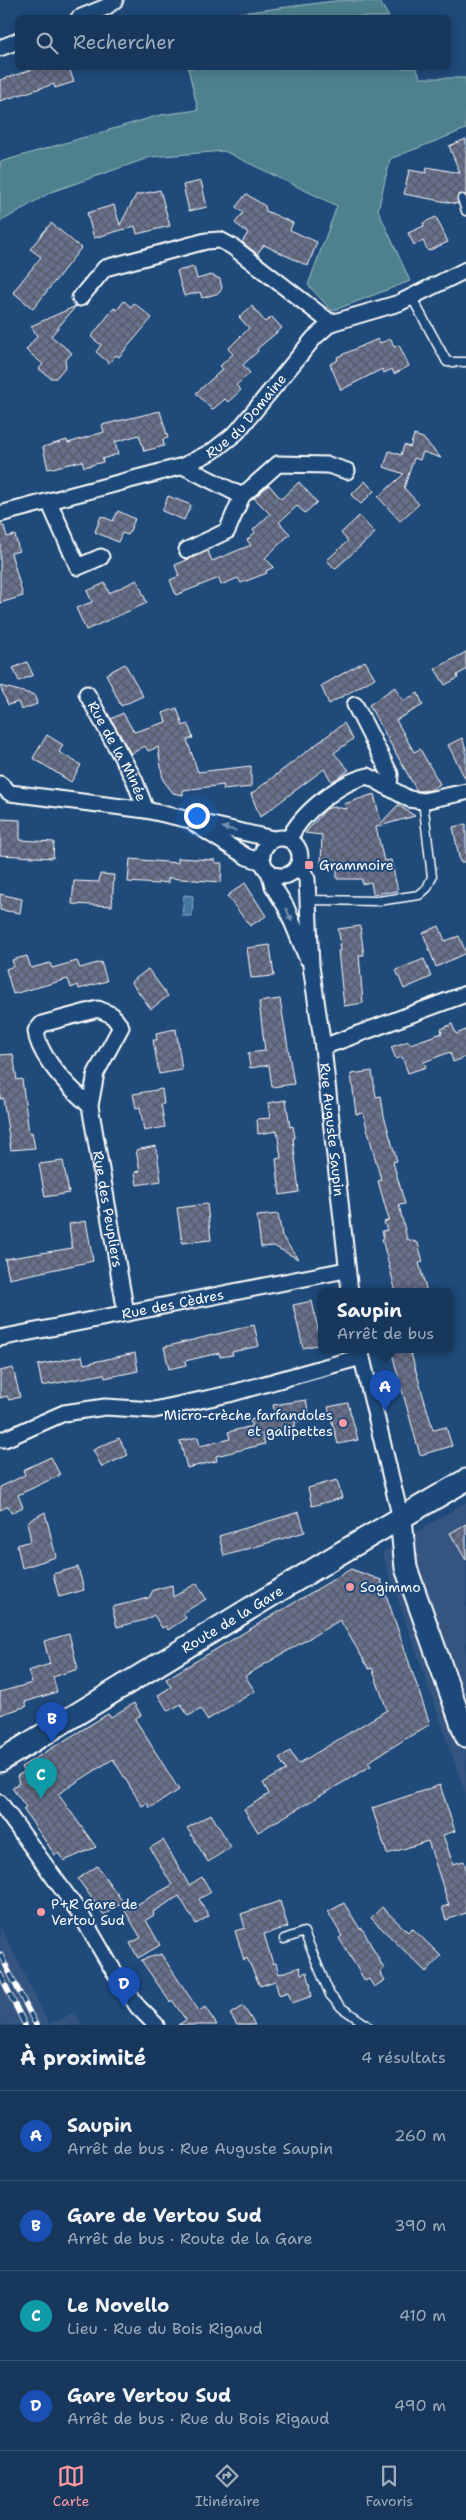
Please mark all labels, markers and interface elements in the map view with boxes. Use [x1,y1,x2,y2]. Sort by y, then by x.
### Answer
search box [15,15,451,70]
icon: search [33,29,61,57]
text: Rechercher [73,30,176,55]
street label: Rue du Domaine [203,370,290,462]
street label: Rue de la Minée [84,698,151,804]
your location [184,803,210,829]
one-way arrow [222,825,237,833]
place label: Grammoire [319,856,394,874]
marker: Grammoire [303,859,315,871]
one-way arrow [286,908,294,922]
street label: Rue Auguste Saupin [316,1062,348,1198]
street label: Rue des Peupliers [89,1149,127,1269]
street label: Rue des Cèdres [120,1285,225,1323]
popup [318,1288,453,1353]
text: Saupin [337,1298,402,1323]
text: Arrêt de bus [337,1323,434,1344]
pin: A [369,1370,401,1411]
place label: Micro-crèche farfandoles et galipettes [164,1406,333,1440]
marker: Micro-crèche farfandoles et galipettes [337,1417,349,1429]
place label: Sogimmo [360,1578,421,1596]
street label: Route de la Gare [178,1581,287,1657]
marker: Sogimmo [344,1581,356,1593]
pin: B [36,1702,68,1743]
pin: C [25,1758,57,1799]
place label: P+R Gare de Vertou Sud [51,1895,138,1929]
marker: P+R Gare de Vertou Sud [35,1906,47,1918]
pin: D [108,1967,140,2008]
text: À proximité [20,2044,146,2072]
text: 4 résultats [361,2047,446,2068]
text: Saupin [67,2113,132,2138]
text: A [30,2125,42,2146]
text: 260 m [394,2125,446,2146]
text: Arrêt de bus · Rue Auguste Saupin [67,2138,333,2159]
text: Gare de Vertou Sud [67,2203,262,2228]
text: B [31,2215,41,2236]
text: 390 m [394,2215,446,2236]
text: Arrêt de bus · Route de la Gare [67,2228,313,2249]
text: Le Novello [67,2293,169,2318]
text: C [31,2305,41,2326]
text: 410 m [399,2305,446,2326]
text: Lieu · Rue du Bois Rigaud [67,2318,263,2339]
text: Gare Vertou Sud [67,2383,231,2408]
text: D [30,2395,42,2416]
text: 490 m [394,2395,446,2416]
text: Arrêt de bus · Rue du Bois Rigaud [67,2408,329,2429]
tab: Carte [53,2462,89,2510]
tab: Itinéraire [195,2462,260,2510]
tab: Favoris [365,2462,413,2510]

